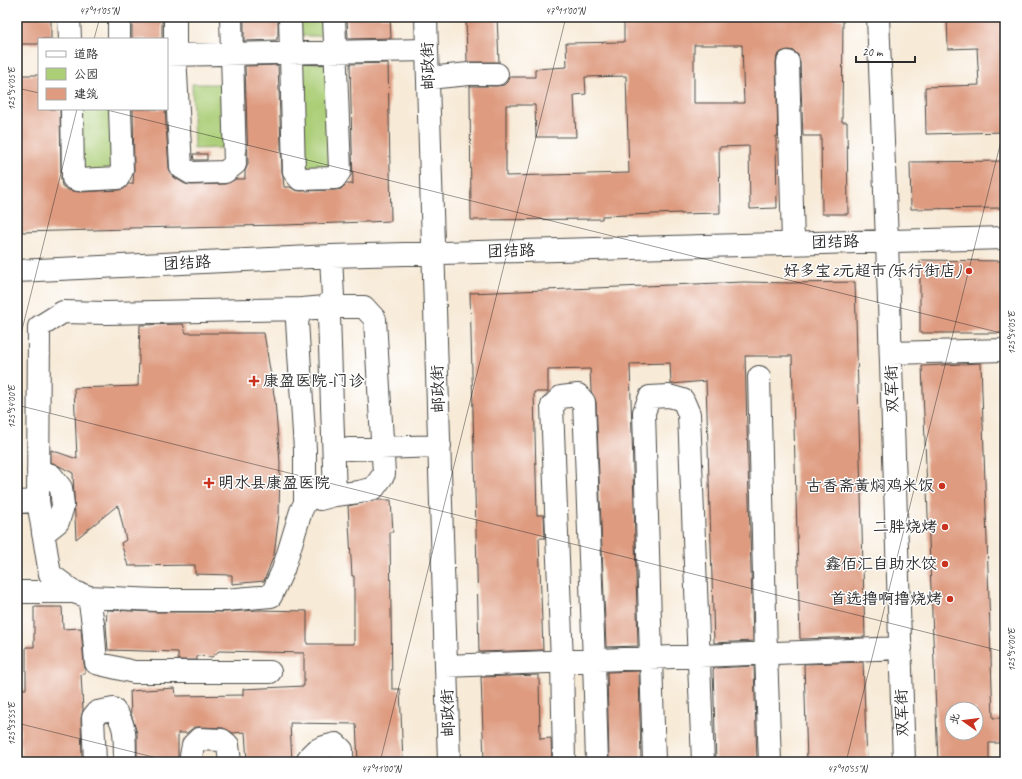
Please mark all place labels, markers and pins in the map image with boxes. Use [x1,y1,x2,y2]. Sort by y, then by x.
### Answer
place label: 好多宝2元超市(乐行街店) [783,261,962,281]
marker: 好多宝2元超市(乐行街店) [964,266,974,276]
place label: 康盈医院-门诊 [263,371,365,391]
marker: 康盈医院-门诊 [248,375,260,387]
place label: 明水县康盈医院 [218,473,330,493]
place label: 古香斋黄焖鸡米饭 [806,476,934,496]
marker: 明水县康盈医院 [203,477,215,489]
marker: 古香斋黄焖鸡米饭 [937,481,947,491]
place label: 二胖烧烤 [873,517,937,537]
marker: 二胖烧烤 [940,522,950,532]
place label: 鑫佰汇自助水饺 [825,554,937,574]
marker: 鑫佰汇自助水饺 [940,559,950,569]
place label: 首选撸啊撸烧烤 [830,589,942,609]
marker: 首选撸啊撸烧烤 [945,594,955,604]

